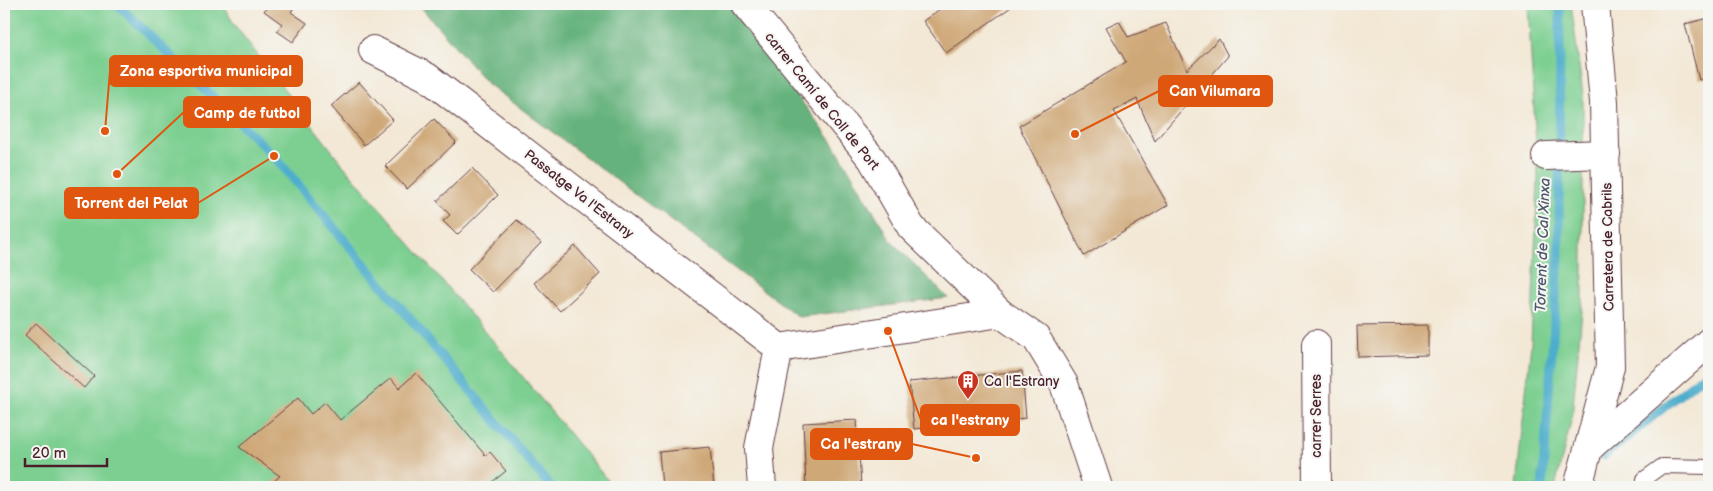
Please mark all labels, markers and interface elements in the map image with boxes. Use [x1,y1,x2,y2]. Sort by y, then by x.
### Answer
street label: carrer Camí de Coll de Port [761,29,883,174]
callout: Zona esportiva municipal [110,56,302,86]
text: Zona esportiva municipal [120,62,292,81]
callout: Can Vilumara [1159,76,1272,106]
text: Can Vilumara [1169,82,1261,101]
callout: Camp de futbol [184,97,310,127]
text: Camp de futbol [194,104,300,123]
street label: Passatge Va l'Estrany [521,146,638,243]
water label: Torrent de Cal Xinxa [1531,177,1555,313]
street label: Carretera de Cabrils [1598,182,1618,312]
callout: Torrent del Pelat [65,188,198,218]
text: Torrent del Pelat [74,194,188,213]
building icon: Ca l'Estrany [956,369,980,400]
place label: Ca l'Estrany [984,373,1060,390]
street label: carrer Serres [1308,374,1325,458]
callout: ca l'estrany [921,405,1019,435]
text: ca l'estrany [931,411,1009,430]
callout: Ca l'estrany [811,429,912,459]
text: Ca l'estrany [821,435,902,454]
scale bar [25,436,108,468]
text: 20 m [32,444,66,463]

